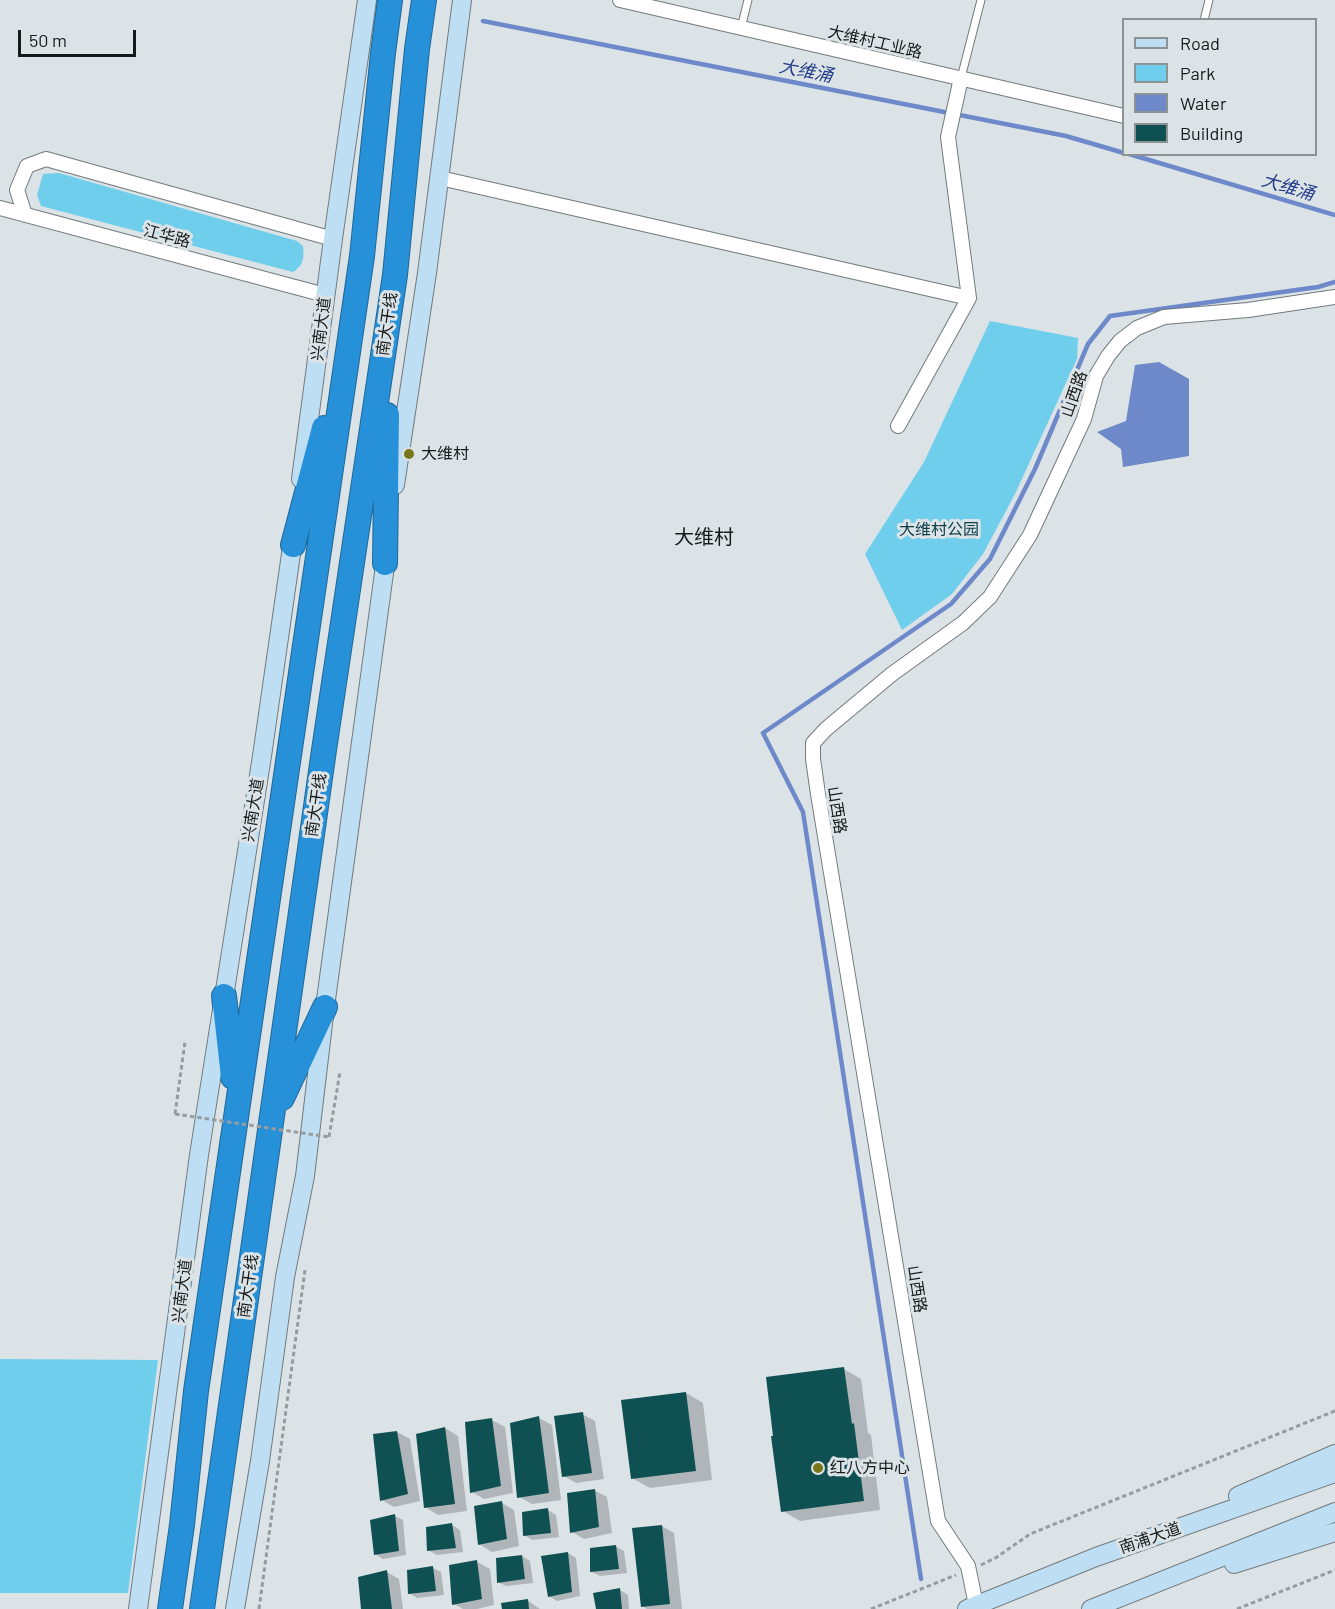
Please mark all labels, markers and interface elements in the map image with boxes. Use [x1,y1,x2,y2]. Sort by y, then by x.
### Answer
scale bar [21,18,140,56]
legend [1122,18,1317,156]
street label: 大维村工业路 [826,22,924,62]
text: 50 m [29,29,67,51]
text: Road [1180,32,1220,54]
water label: 大维涌 [777,55,835,87]
text: Park [1180,62,1215,84]
text: Water [1180,92,1227,114]
text: Building [1180,122,1243,144]
water label: 大维涌 [1259,169,1317,205]
street label: 江华路 [141,221,193,251]
street label: 南大干线 [373,291,401,357]
street label: 兴南大道 [308,296,334,362]
street label: 山西路 [1057,368,1091,420]
place label: 大维村 [421,444,469,464]
marker: 大维村 [402,447,416,461]
park label: 大维村公园 [899,520,979,540]
district label: 大维村 [674,525,734,549]
street label: 南大干线 [302,772,330,838]
street label: 兴南大道 [239,777,267,843]
street label: 山西路 [824,785,850,835]
street label: 南大干线 [234,1253,262,1319]
street label: 兴南大道 [169,1258,195,1324]
street label: 山西路 [904,1264,930,1314]
place label: 红八方中心 [830,1458,910,1478]
marker: 红八方中心 [811,1461,825,1475]
street label: 南浦大道 [1117,1519,1183,1557]

